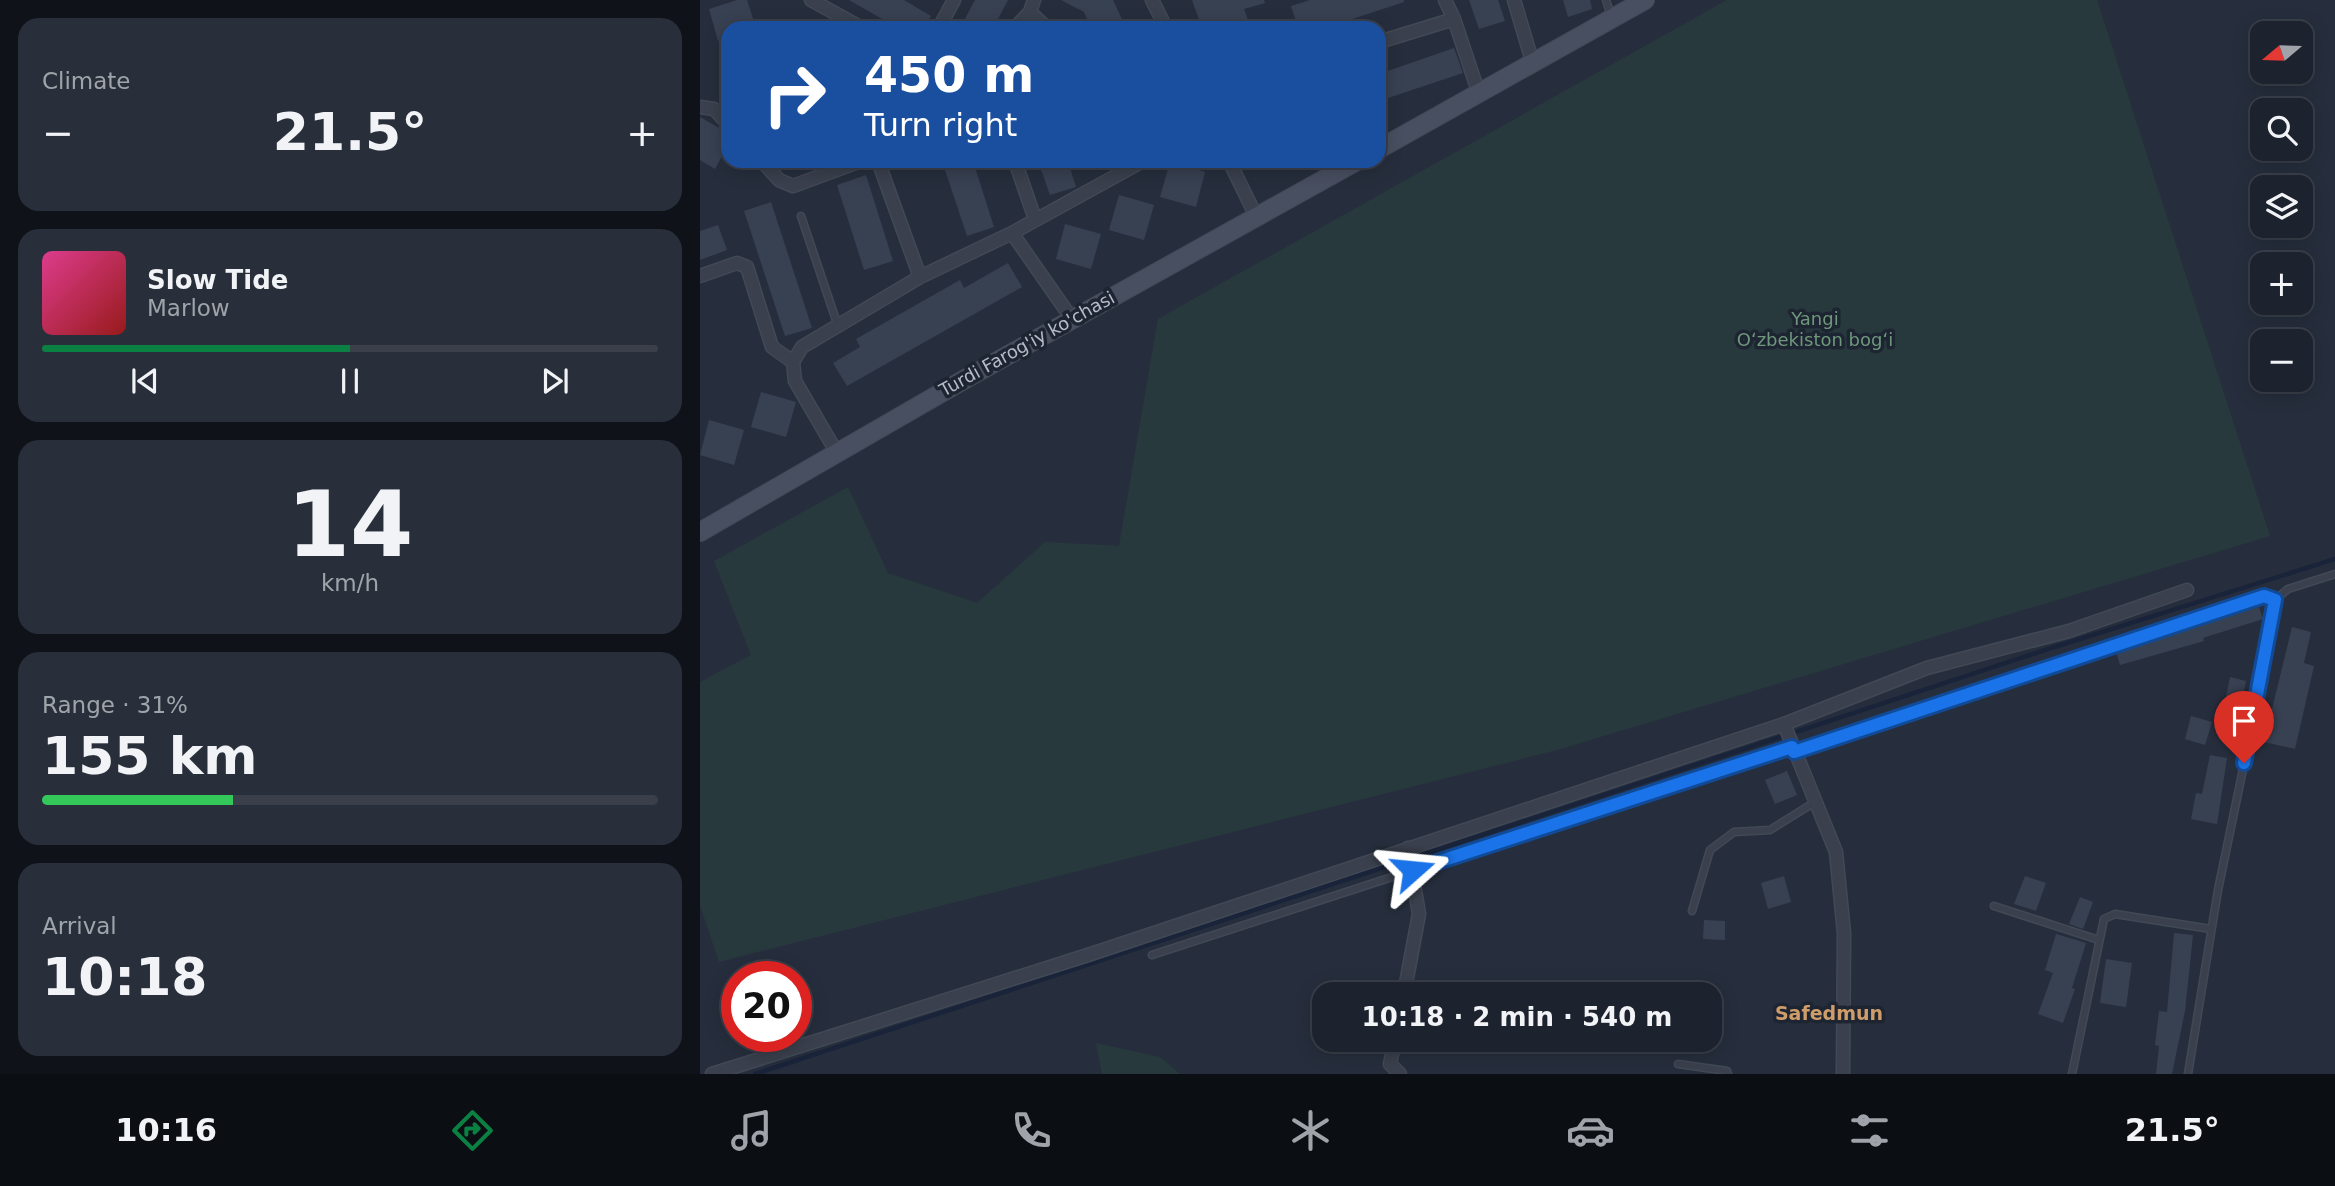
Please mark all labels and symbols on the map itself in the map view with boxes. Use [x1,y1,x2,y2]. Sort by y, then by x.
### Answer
north arrow [2250,21,2314,84]
street label: Turdi Farog'iy ko'chasi [935,287,1118,401]
park label: Yangi Oʻzbekiston bogʻi [1737,308,1893,350]
pin [2214,691,2274,763]
position arrow [1376,833,1450,907]
speed limit sign: 20 [721,961,812,1052]
district label: Safedmun [1775,1002,1883,1024]

